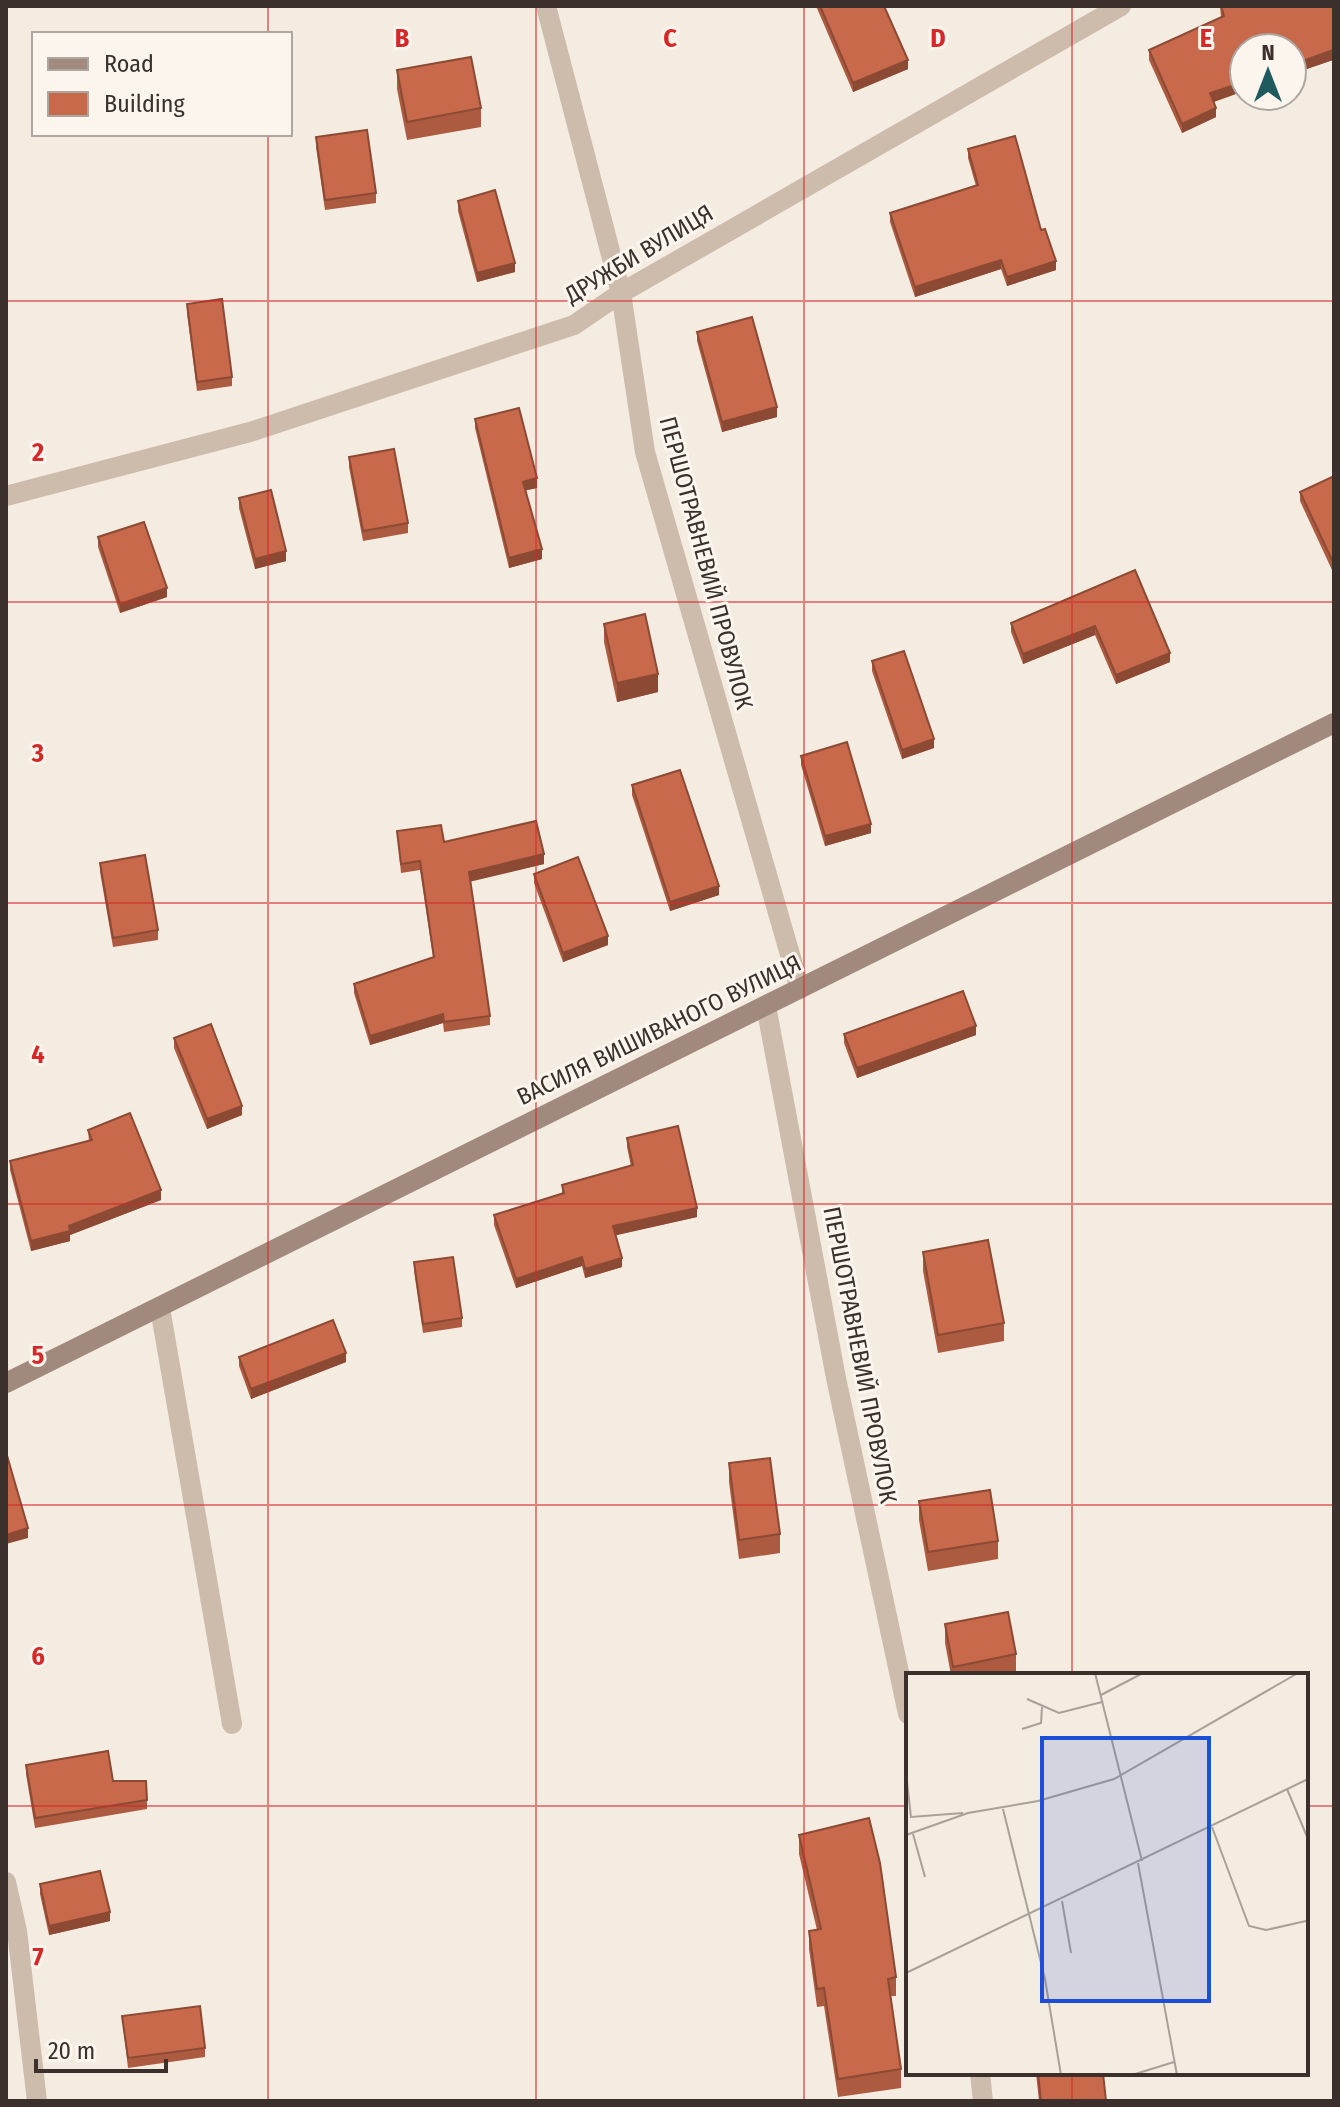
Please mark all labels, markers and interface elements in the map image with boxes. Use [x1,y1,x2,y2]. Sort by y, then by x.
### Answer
text: B [395,23,410,54]
text: C [663,23,677,54]
text: D [930,23,946,54]
text: E [1200,23,1212,54]
legend [32,32,292,136]
north arrow [1228,32,1308,112]
text: N [1261,39,1275,66]
text: Road [104,50,154,78]
text: Building [104,90,186,118]
street label: ДРУЖБИ ВУЛИЦЯ [559,199,718,310]
street label: ПЕРШОТРАВНЕВИЙ ПРОВУЛОК [653,414,759,713]
text: 2 [31,437,44,468]
text: 3 [31,738,44,769]
street label: ВАСИЛЯ ВИШИВАНОГО ВУЛИЦЯ [512,949,806,1111]
text: 4 [31,1039,45,1070]
street label: ПЕРШОТРАВНЕВИЙ ПРОВУЛОК [817,1204,903,1506]
text: 5 [32,1340,45,1371]
text: 6 [31,1641,45,1672]
inset map [906,1673,1308,2075]
text: 7 [32,1942,44,1973]
scale bar [36,2023,166,2073]
text: 20 m [48,2037,95,2065]

